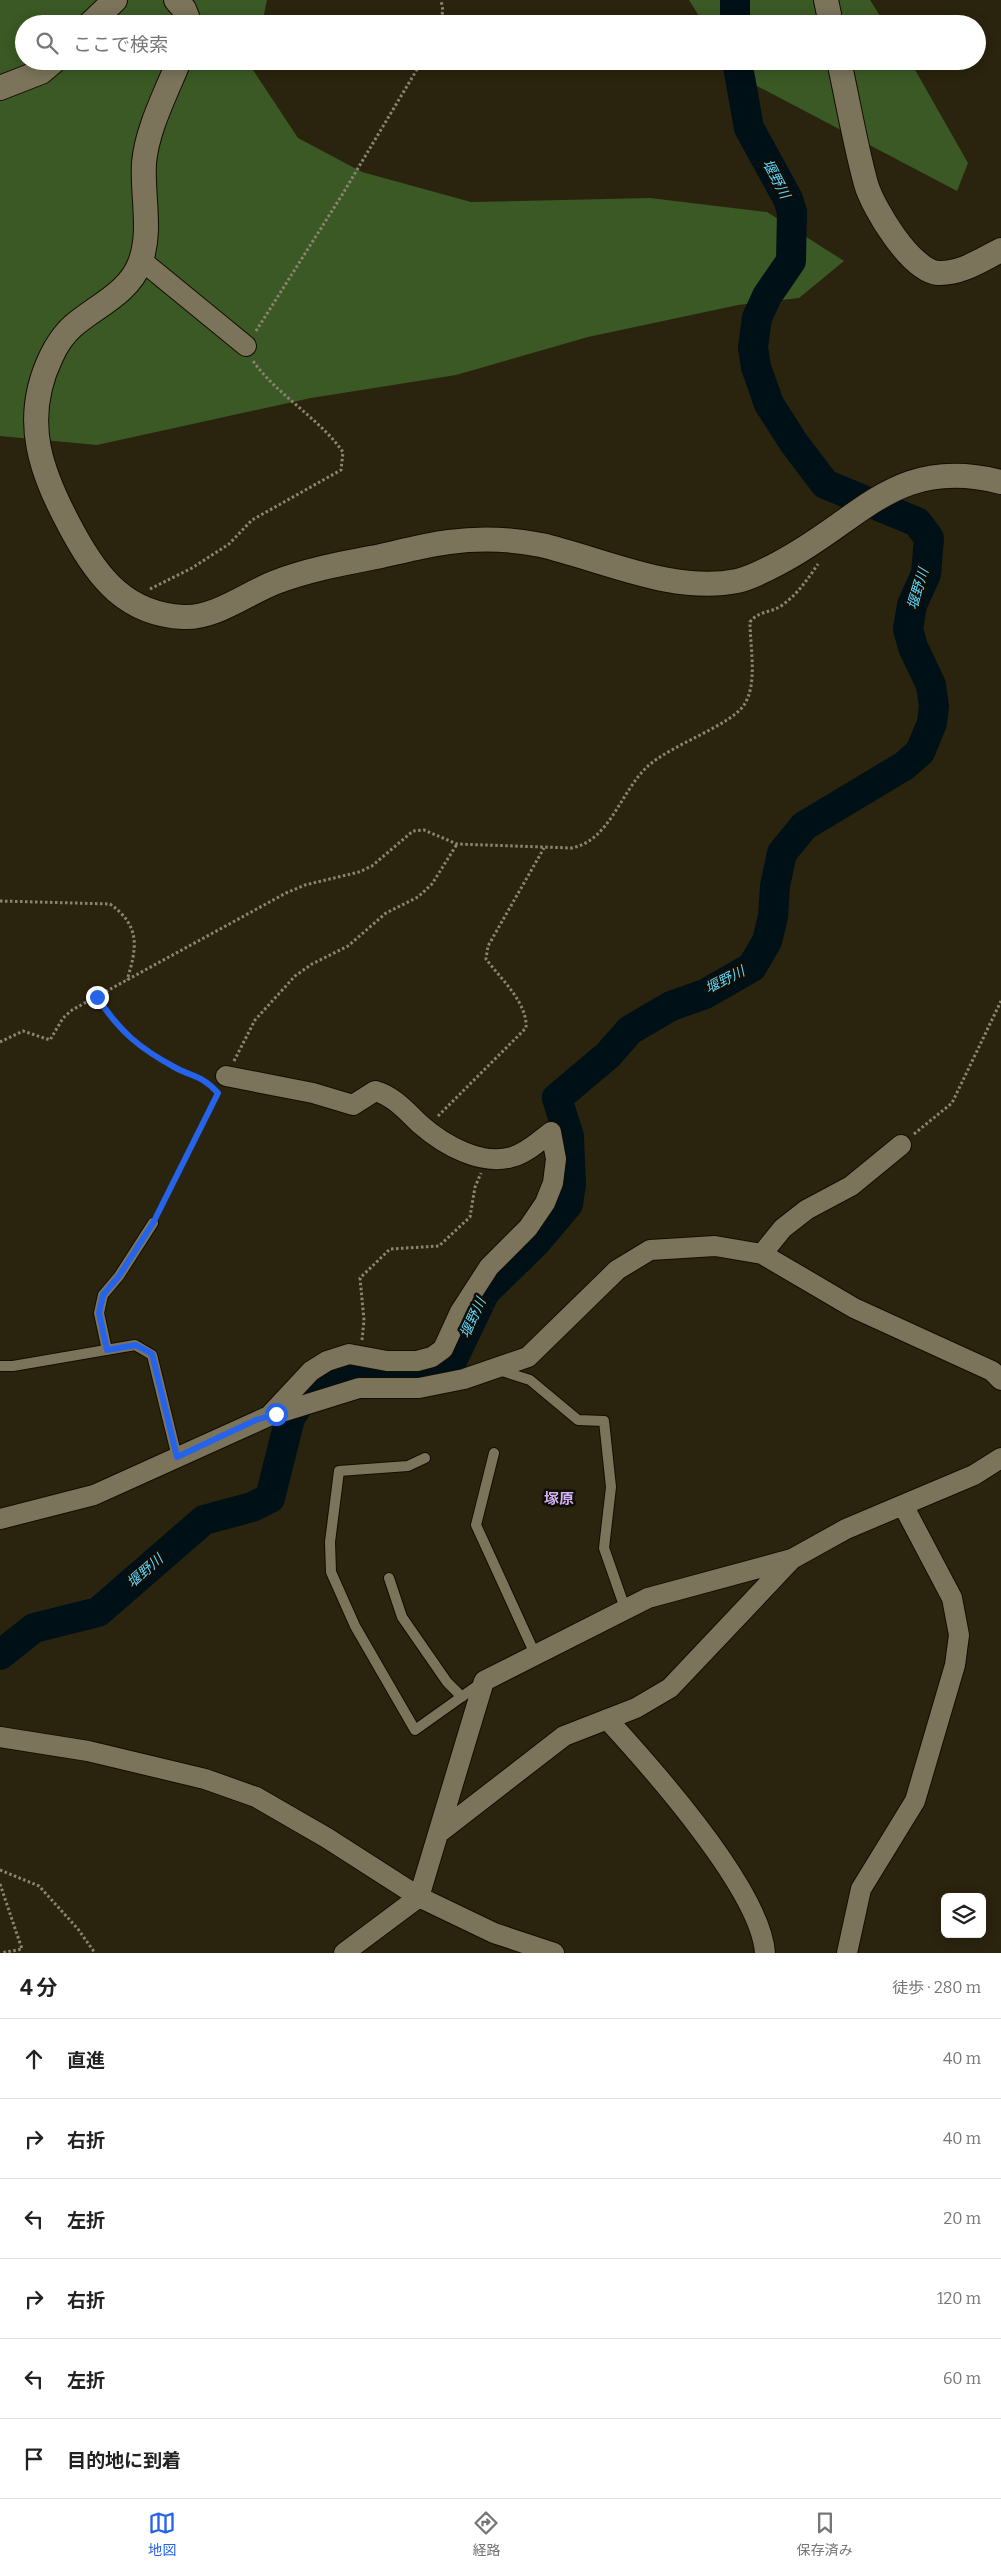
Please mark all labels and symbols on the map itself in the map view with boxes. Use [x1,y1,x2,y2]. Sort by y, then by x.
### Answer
water label: 堰野川 [759,156,794,203]
water label: 堰野川 [904,565,933,612]
water label: 堰野川 [702,962,749,997]
route end [86,986,109,1009]
water label: 堰野川 [456,1294,490,1341]
route start [265,1403,288,1426]
district label: 塚原 [544,1490,574,1508]
water label: 堰野川 [124,1549,168,1591]

